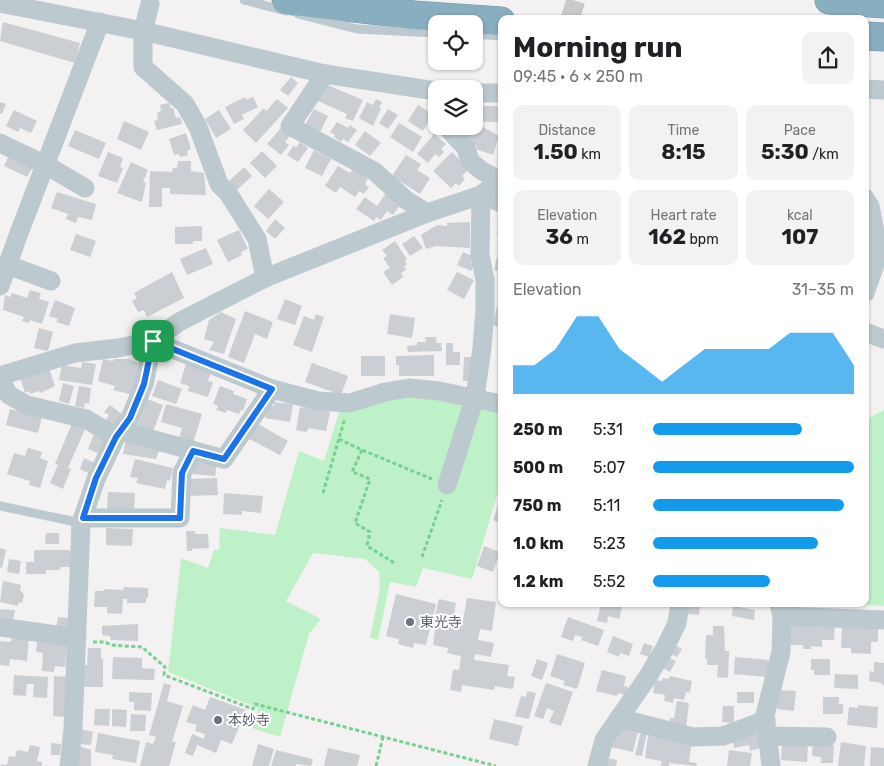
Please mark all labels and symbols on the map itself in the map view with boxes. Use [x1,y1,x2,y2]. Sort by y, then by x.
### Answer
pin [132,320,174,362]
place label: 東光寺 [420,614,462,631]
marker: 東光寺 [404,616,416,628]
place label: 本妙寺 [228,712,270,729]
marker: 本妙寺 [212,714,224,726]

